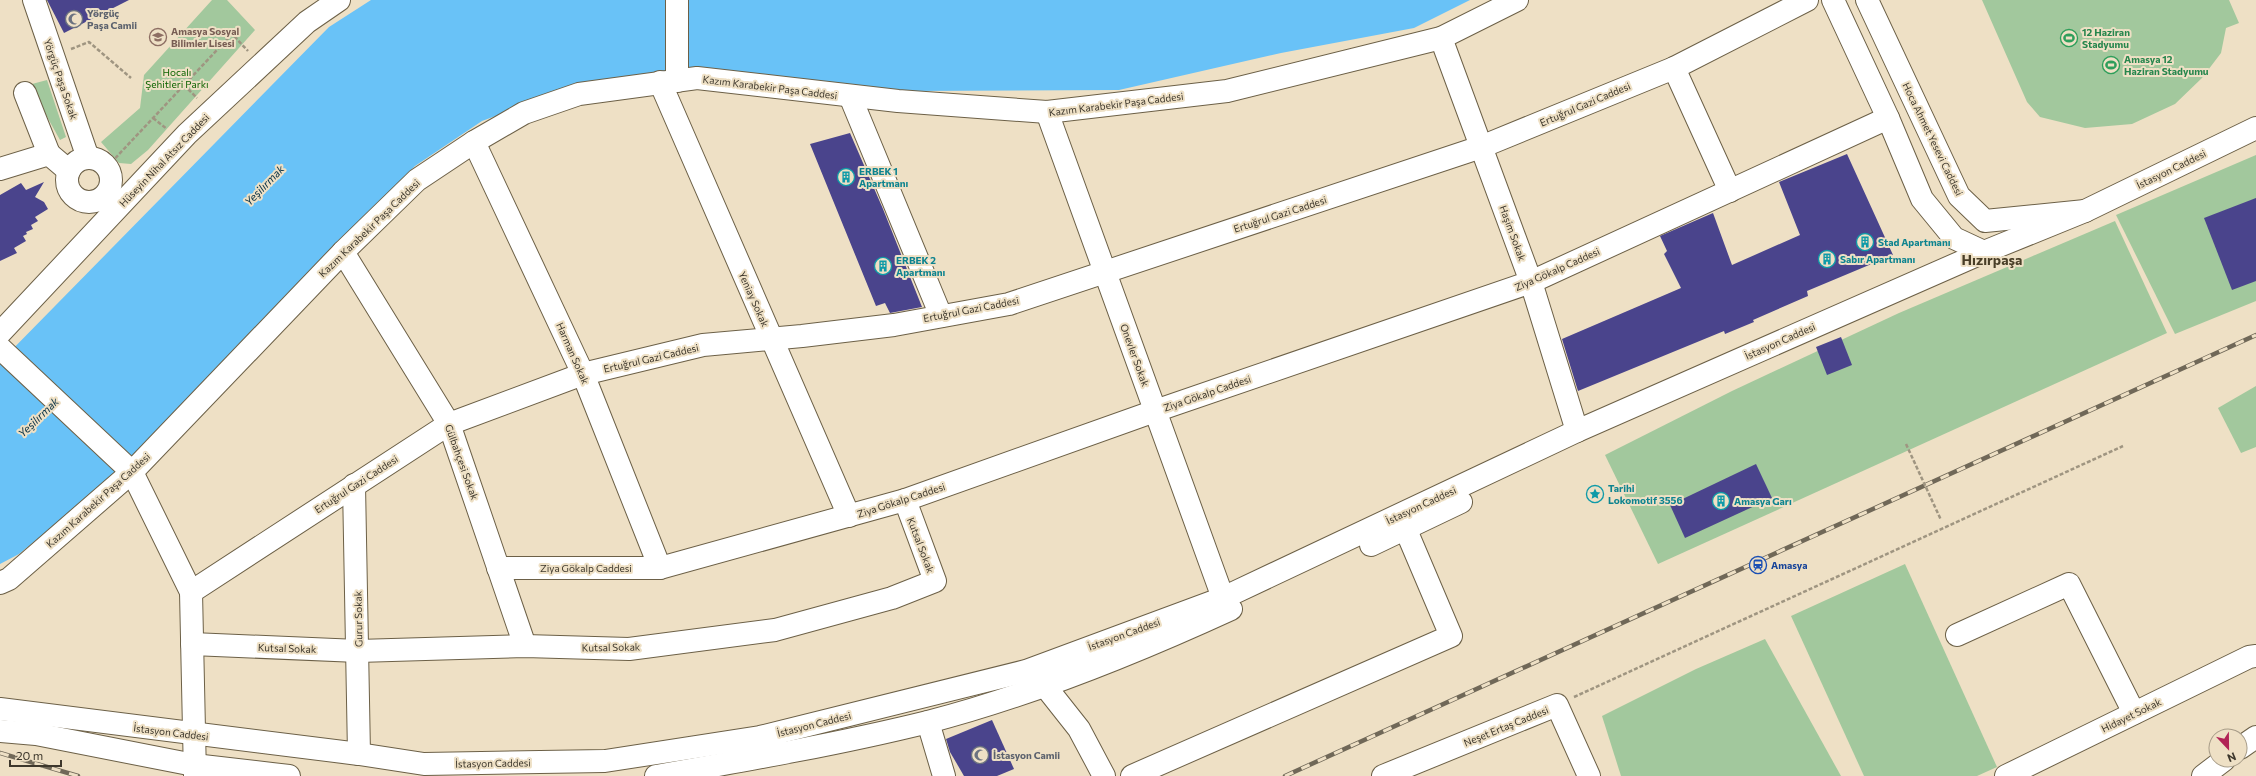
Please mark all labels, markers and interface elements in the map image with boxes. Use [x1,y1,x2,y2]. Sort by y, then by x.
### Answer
place label: Yörgüç Paşa Camii [87,7,137,31]
mosque icon: Yörgüç Paşa Camii [64,9,84,29]
place label: Amasya Sosyal Bilimler Lisesi [171,25,239,49]
place label: 12 Haziran Stadyumu [2082,26,2130,50]
school or university icon: Amasya Sosyal Bilimler Lisesi [148,27,168,47]
sports icon: 12 Haziran Stadyumu [2059,28,2079,48]
street label: Yörgüç Paşa Sokak [42,37,81,122]
place label: Amasya 12 Haziran Stadyumu [2124,53,2209,77]
sports icon: Amasya 12 Haziran Stadyumu [2101,55,2121,75]
park label: Hocalı Şehitleri Parkı [145,66,209,90]
street label: Kazım Karabekir Paşa Caddesi [702,73,838,101]
street label: Ertuğrul Gazi Caddesi [1538,80,1632,128]
street label: Hoca Ahmet Yesevi Caddesi [1900,80,1966,198]
street label: Kazım Karabekir Paşa Caddesi [1048,90,1184,118]
street label: Hüseyin Nihal Atsız Caddesi [117,111,211,209]
street label: İstasyon Caddesi [2134,147,2208,191]
water label: Yeşilırmak [242,161,287,208]
place label: ERBEK 1 Apartmanı [859,165,909,189]
building icon: ERBEK 1 Apartmanı [836,167,856,187]
street label: Kazım Karabekir Paşa Caddesi [316,177,422,279]
street label: Ertuğrul Gazi Caddesi [1232,193,1328,235]
street label: Haşim Sokak [1497,204,1529,263]
building icon: Stad Apartmanı [1855,232,1875,252]
place label: Stad Apartmanı [1878,236,1951,248]
street label: Ziya Gökalp Caddesi [1513,245,1601,293]
building icon: Sabır Apartmanı [1817,249,1837,269]
district label: Hızırpaşa [1962,251,2022,268]
place label: Sabır Apartmanı [1840,253,1916,265]
place label: ERBEK 2 Apartmanı [896,254,946,278]
building icon: ERBEK 2 Apartmanı [873,256,893,276]
street label: Yeniay Sokak [736,269,772,329]
street label: Ertuğrul Gazi Caddesi [922,294,1020,324]
street label: Harman Sokak [554,320,592,386]
street label: İstasyon Caddesi [1743,320,1817,362]
street label: Onevler Sokak [1118,322,1152,389]
street label: Ertuğrul Gazi Caddesi [602,341,700,375]
street label: Ziya Gökalp Caddesi [1162,372,1252,414]
water label: Yeşilırmak [15,394,62,439]
street label: Gülbahçesi Sokak [443,423,481,502]
street label: Kazım Karabekir Paşa Caddesi [44,450,152,550]
street label: Ertuğrul Gazi Caddesi [312,453,400,515]
street label: Ziya Gökalp Caddesi [855,480,947,520]
place label: Tarihi Lokomotif 3556 [1608,482,1683,506]
street label: İstasyon Caddesi [1384,484,1458,526]
place icon: Tarihi Lokomotif 3556 [1585,484,1605,504]
building icon: Amasya Garı [1711,491,1731,511]
place label: Amasya Garı [1734,495,1792,507]
street label: Kutsal Sokak [905,516,937,575]
station icon: Amasya [1748,555,1768,575]
place label: Amasya [1771,559,1807,571]
street label: Ziya Gökalp Caddesi [540,562,632,574]
street label: Gurur Sokak [351,590,364,647]
street label: İstasyon Caddesi [1086,615,1162,653]
street label: Kutsal Sokak [582,640,641,654]
street label: Kutsal Sokak [258,641,317,655]
street label: Hidayet Sokak [2099,695,2163,735]
street label: Neşet Ertaş Caddesi [1462,704,1550,748]
street label: İstasyon Caddesi [776,709,852,739]
street label: İstasyon Caddesi [133,721,209,743]
north arrow [2208,728,2248,768]
scale bar [10,742,61,768]
mosque icon: İstasyon Camii [970,745,990,765]
text: 20 m [16,748,43,762]
place label: İstasyon Camii [993,749,1060,761]
text: N [2226,750,2238,765]
street label: İstasyon Caddesi [455,756,531,770]

